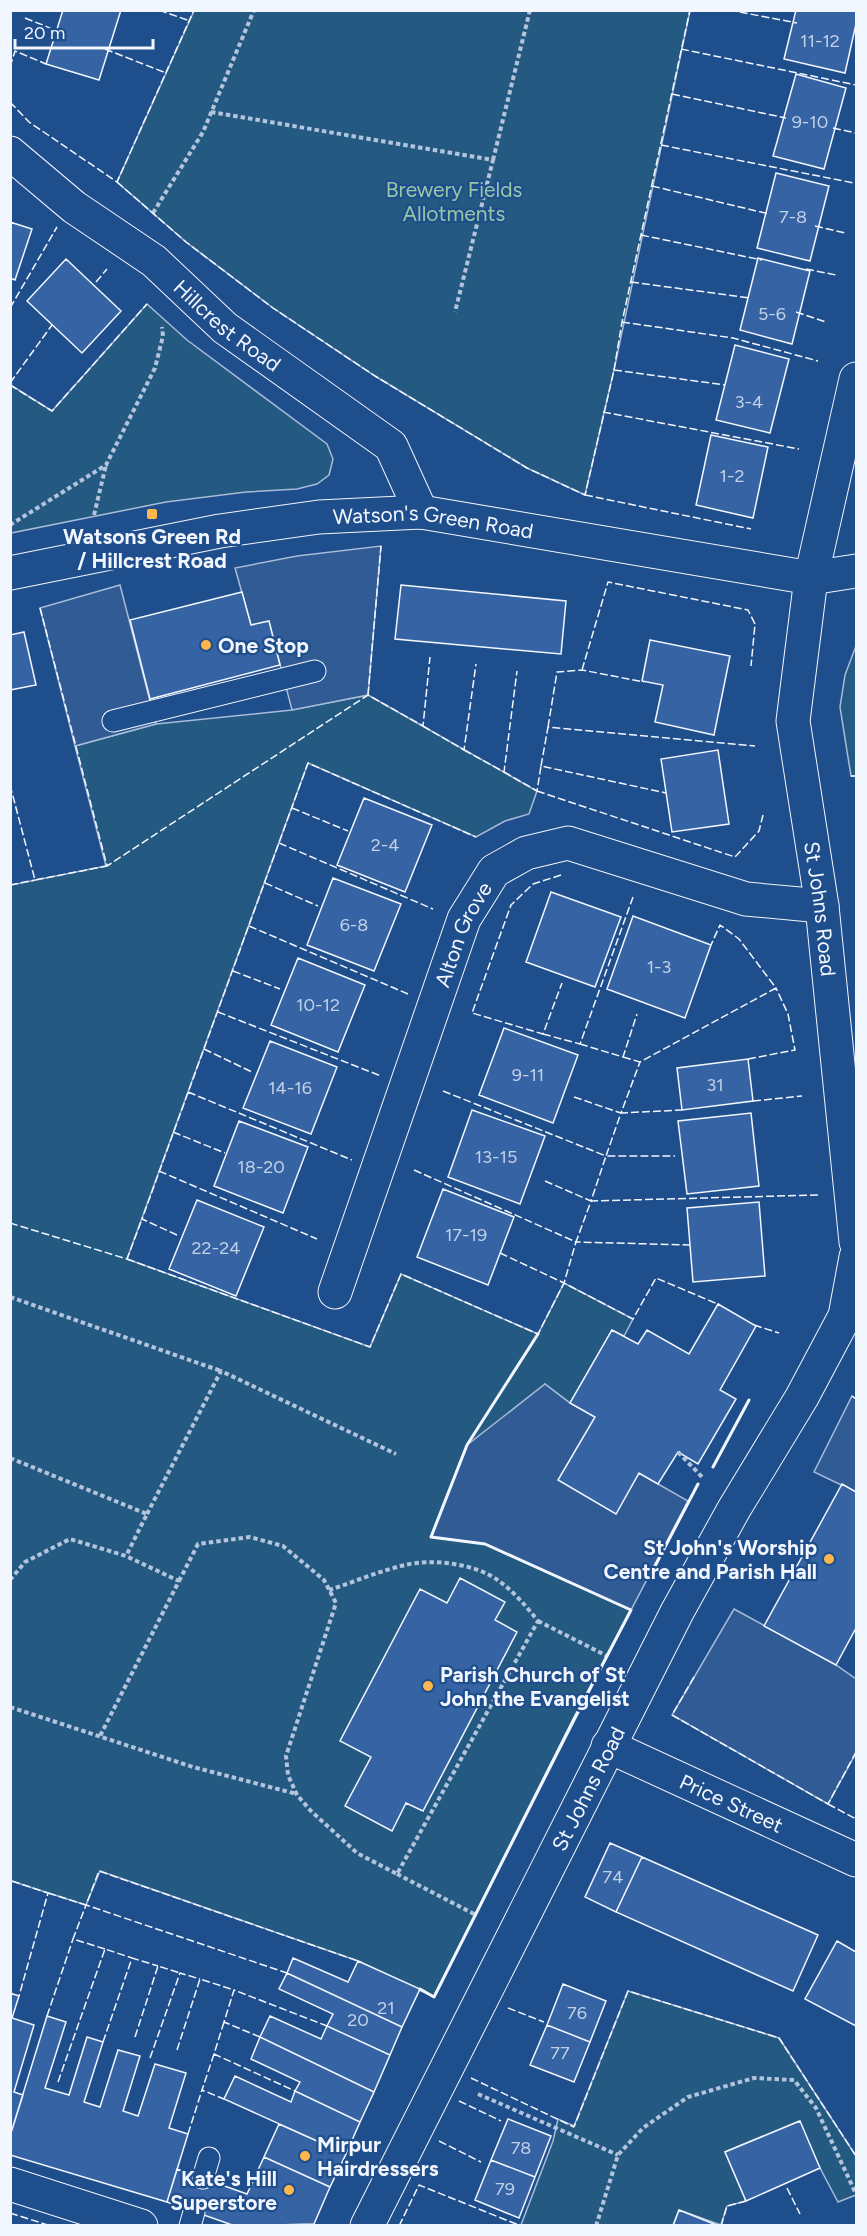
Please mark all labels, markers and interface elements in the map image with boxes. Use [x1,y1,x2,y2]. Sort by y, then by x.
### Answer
scale bar [15,12,153,50]
text: 20 m [24,22,65,44]
house number: 11-12 [800,30,840,52]
house number: 9-10 [792,111,828,133]
park label: Brewery Fields Allotments [386,177,522,226]
house number: 7-8 [779,206,807,228]
street label: Hillcrest Road [169,274,286,376]
house number: 5-6 [758,303,786,325]
house number: 3-4 [735,391,763,413]
house number: 1-2 [719,465,745,487]
street label: Watson's Green Road [332,499,535,543]
marker: Watsons Green Rd / Hillcrest Road [145,507,159,521]
place label: Watsons Green Rd / Hillcrest Road [63,524,241,573]
place label: One Stop [218,633,309,658]
marker: One Stop [199,638,213,652]
house number: 2-4 [371,834,399,856]
street label: St Johns Road [800,840,842,977]
street label: Alton Grove [429,877,497,990]
house number: 6-8 [340,914,368,936]
house number: 1-3 [647,956,671,978]
house number: 10-12 [296,994,340,1016]
house number: 9-11 [512,1064,544,1086]
house number: 31 [706,1074,724,1096]
house number: 14-16 [268,1077,312,1099]
house number: 13-15 [475,1146,517,1168]
house number: 18-20 [237,1156,285,1178]
house number: 17-19 [445,1224,487,1246]
house number: 22-24 [192,1237,240,1259]
place label: St John's Worship Centre and Parish Hall [603,1535,817,1584]
marker: St John's Worship Centre and Parish Hall [822,1552,836,1566]
place label: Parish Church of St John the Evangelist [440,1662,630,1711]
marker: Parish Church of St John the Evangelist [421,1679,435,1693]
street label: St Johns Road [546,1722,630,1855]
street label: Price Street [676,1768,787,1837]
house number: 74 [603,1866,623,1888]
house number: 21 [377,1997,395,2019]
house number: 76 [567,2002,587,2024]
house number: 20 [347,2009,369,2031]
house number: 77 [550,2042,570,2064]
place label: Mirpur Hairdressers [317,2132,439,2181]
house number: 78 [511,2137,531,2159]
marker: Mirpur Hairdressers [298,2149,312,2163]
place label: Kate's Hill Superstore [170,2166,277,2215]
house number: 79 [495,2178,515,2200]
marker: Kate's Hill Superstore [282,2183,296,2197]

